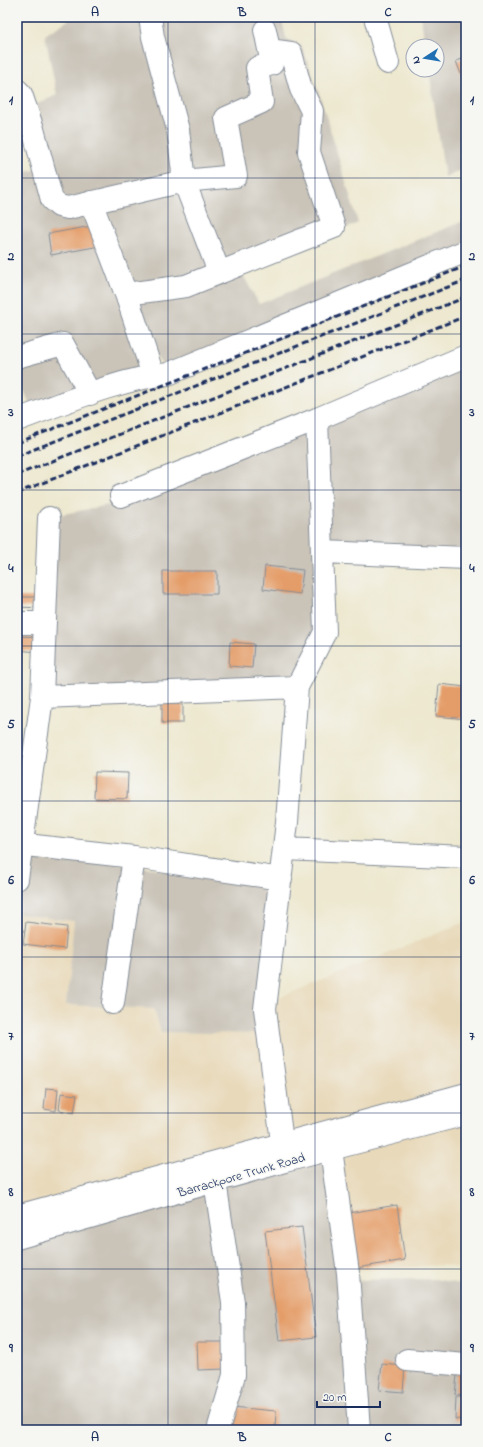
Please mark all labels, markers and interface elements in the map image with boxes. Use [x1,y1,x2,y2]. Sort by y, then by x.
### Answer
text: A [91,3,99,22]
text: B [237,3,247,22]
text: C [384,3,392,22]
north arrow [405,38,445,78]
text: N [408,55,425,65]
text: 1 [9,91,14,110]
text: 1 [470,91,475,110]
text: 2 [7,247,15,266]
text: 2 [468,247,476,266]
text: 3 [7,403,14,422]
text: 3 [468,403,475,422]
text: 4 [7,559,14,578]
text: 4 [468,559,475,578]
text: 5 [7,715,15,734]
text: 5 [468,715,476,734]
text: 6 [7,871,14,890]
text: 6 [468,871,475,890]
text: 7 [8,1027,14,1046]
text: 7 [469,1027,475,1046]
street label: Barrackpore Trunk Road [175,1148,308,1203]
text: 8 [8,1183,14,1202]
text: 8 [469,1183,475,1202]
text: 9 [8,1339,14,1358]
text: 9 [469,1339,475,1358]
scale bar [317,1383,380,1409]
text: 20 m [323,1389,346,1407]
text: A [91,1428,99,1447]
text: B [237,1428,247,1447]
text: C [384,1428,392,1447]

